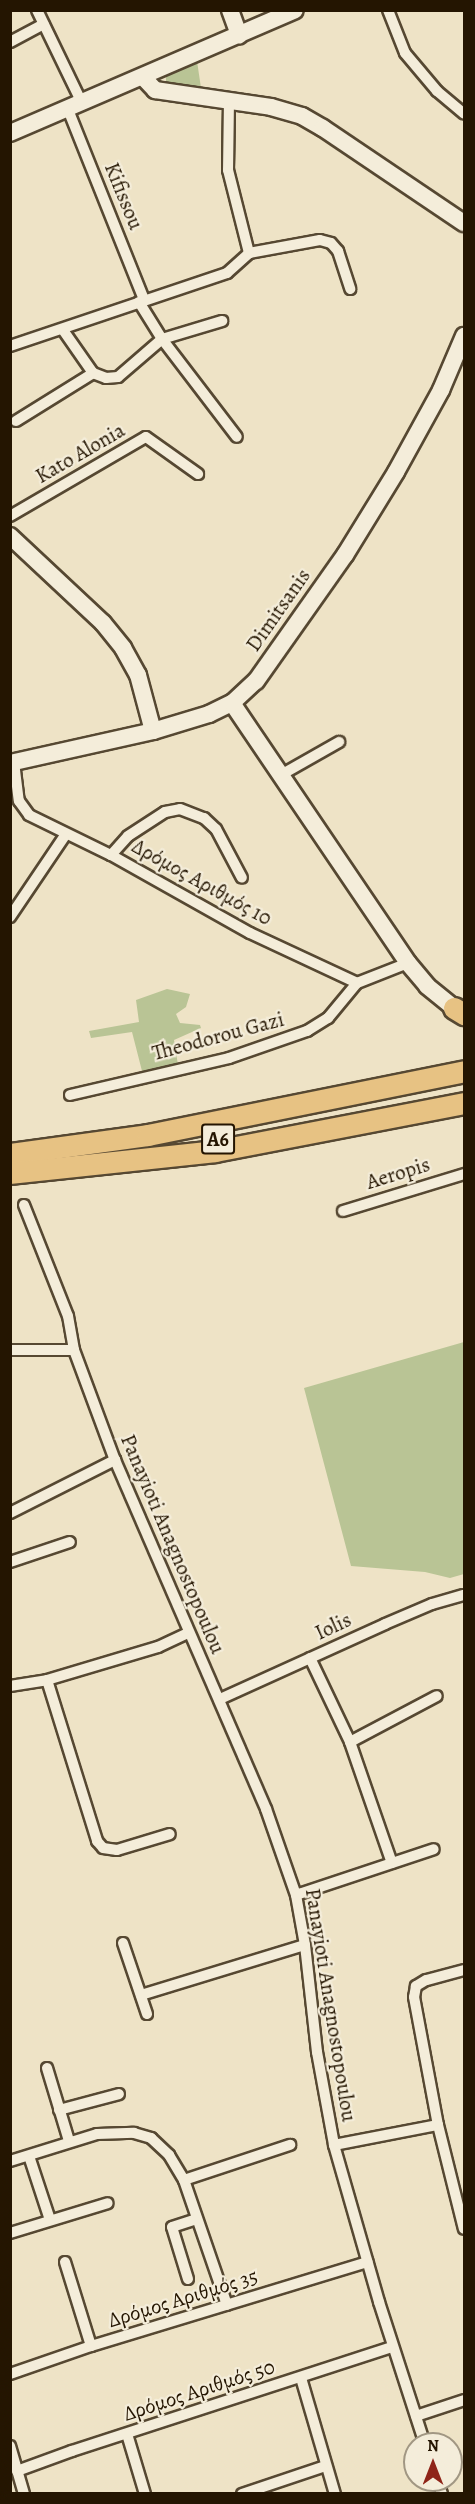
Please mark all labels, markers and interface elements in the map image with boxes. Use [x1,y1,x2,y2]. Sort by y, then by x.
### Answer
street label: Kifissou [99,159,149,233]
street label: Kato Alonia [31,417,129,489]
street label: Dimitsanis [240,564,316,656]
street label: Δρόμος Αριθμός 10 [128,833,276,931]
street label: Theodorou Gazi [149,1006,287,1066]
road number: A6 [200,1122,236,1156]
street label: Aeropis [363,1151,433,1195]
street label: Panayioti Anagnostopoulou [115,1431,231,1657]
street label: Iolis [311,1607,355,1645]
street label: Panayioti Anagnostopoulou [300,1887,362,2123]
street label: Δρόμος Αριθμός 35 [105,2263,261,2333]
street label: Δρόμος Αριθμός 50 [120,2354,278,2426]
north arrow [403,2432,463,2492]
text: N [427,2435,439,2457]

